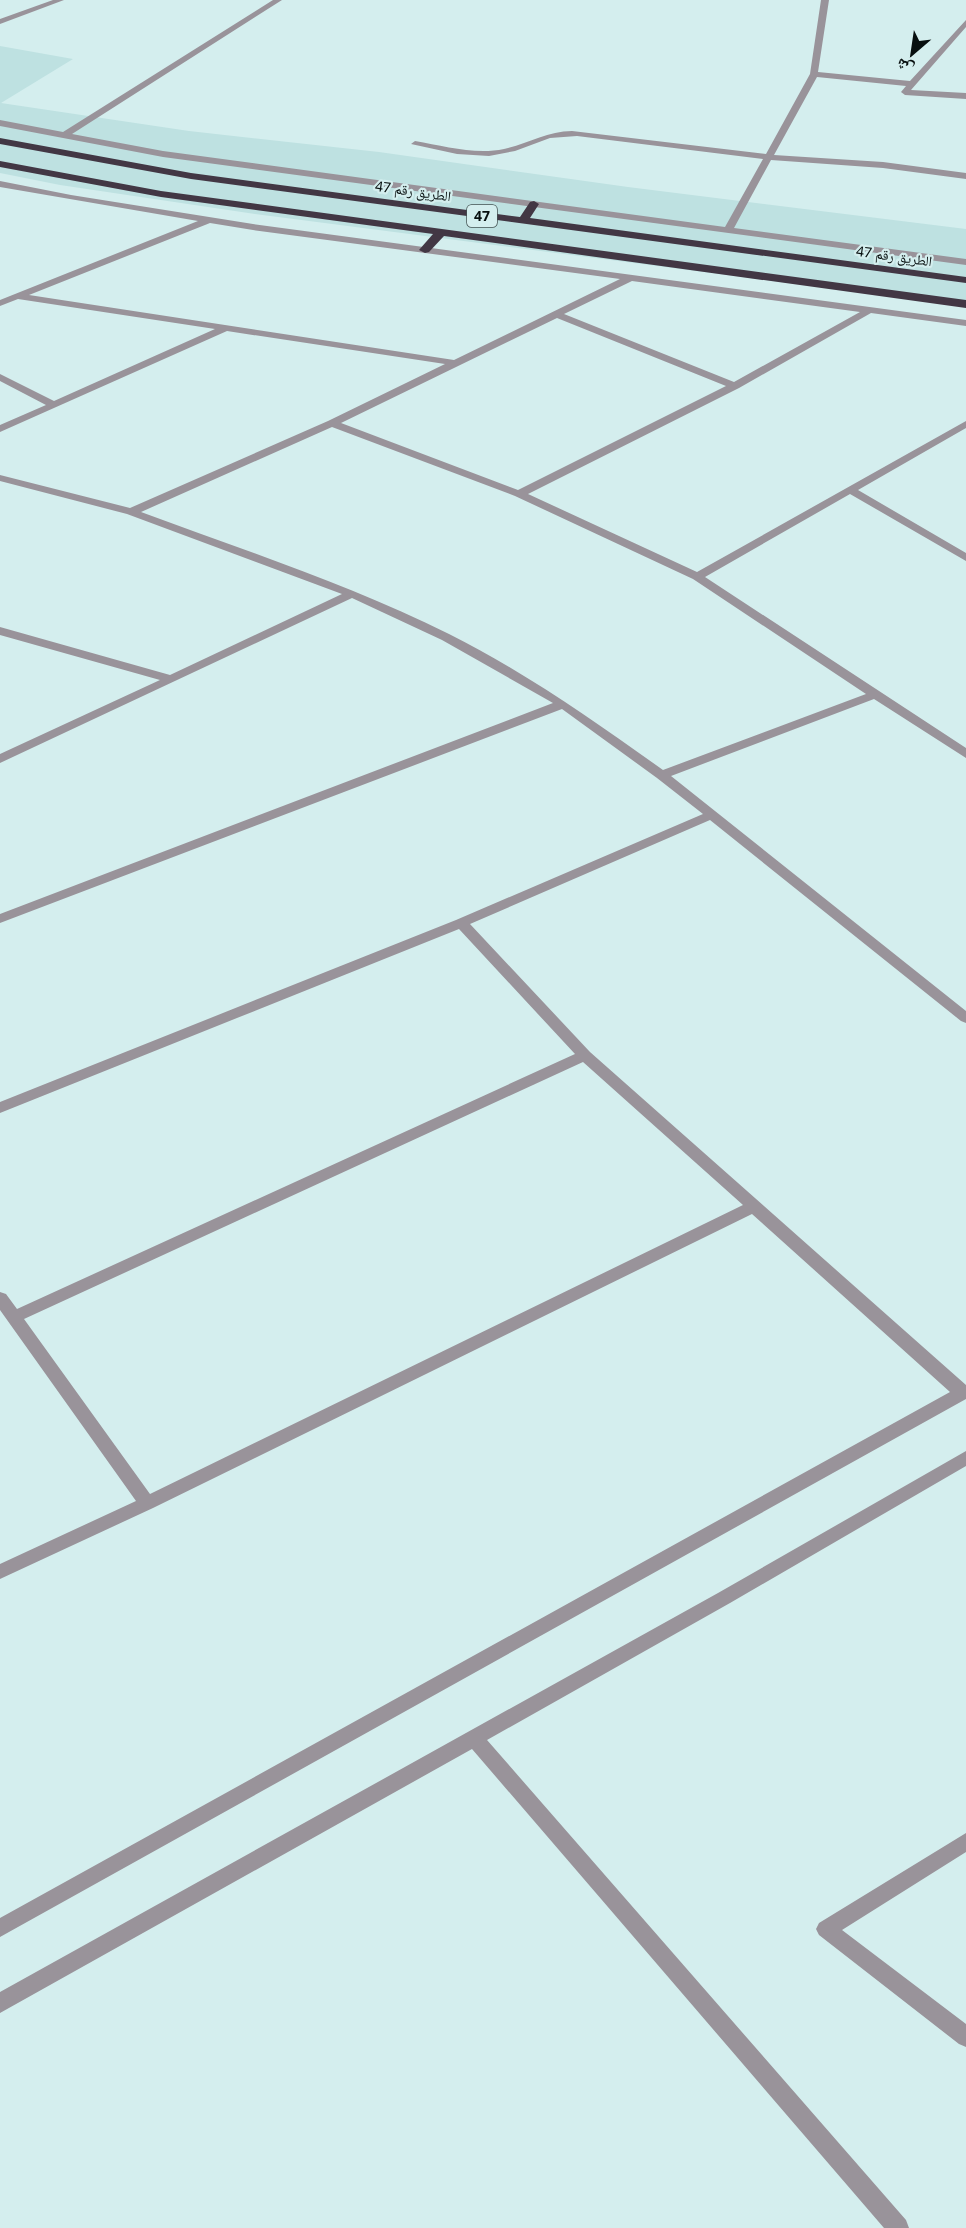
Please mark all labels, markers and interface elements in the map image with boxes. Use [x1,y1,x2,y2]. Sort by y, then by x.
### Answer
north arrow [882,24,942,84]
text: ش [892,53,917,81]
street label: الطريق رقم 47 [374,176,452,206]
road number: 47 [467,205,497,227]
street label: الطريق رقم 47 [855,241,933,271]

